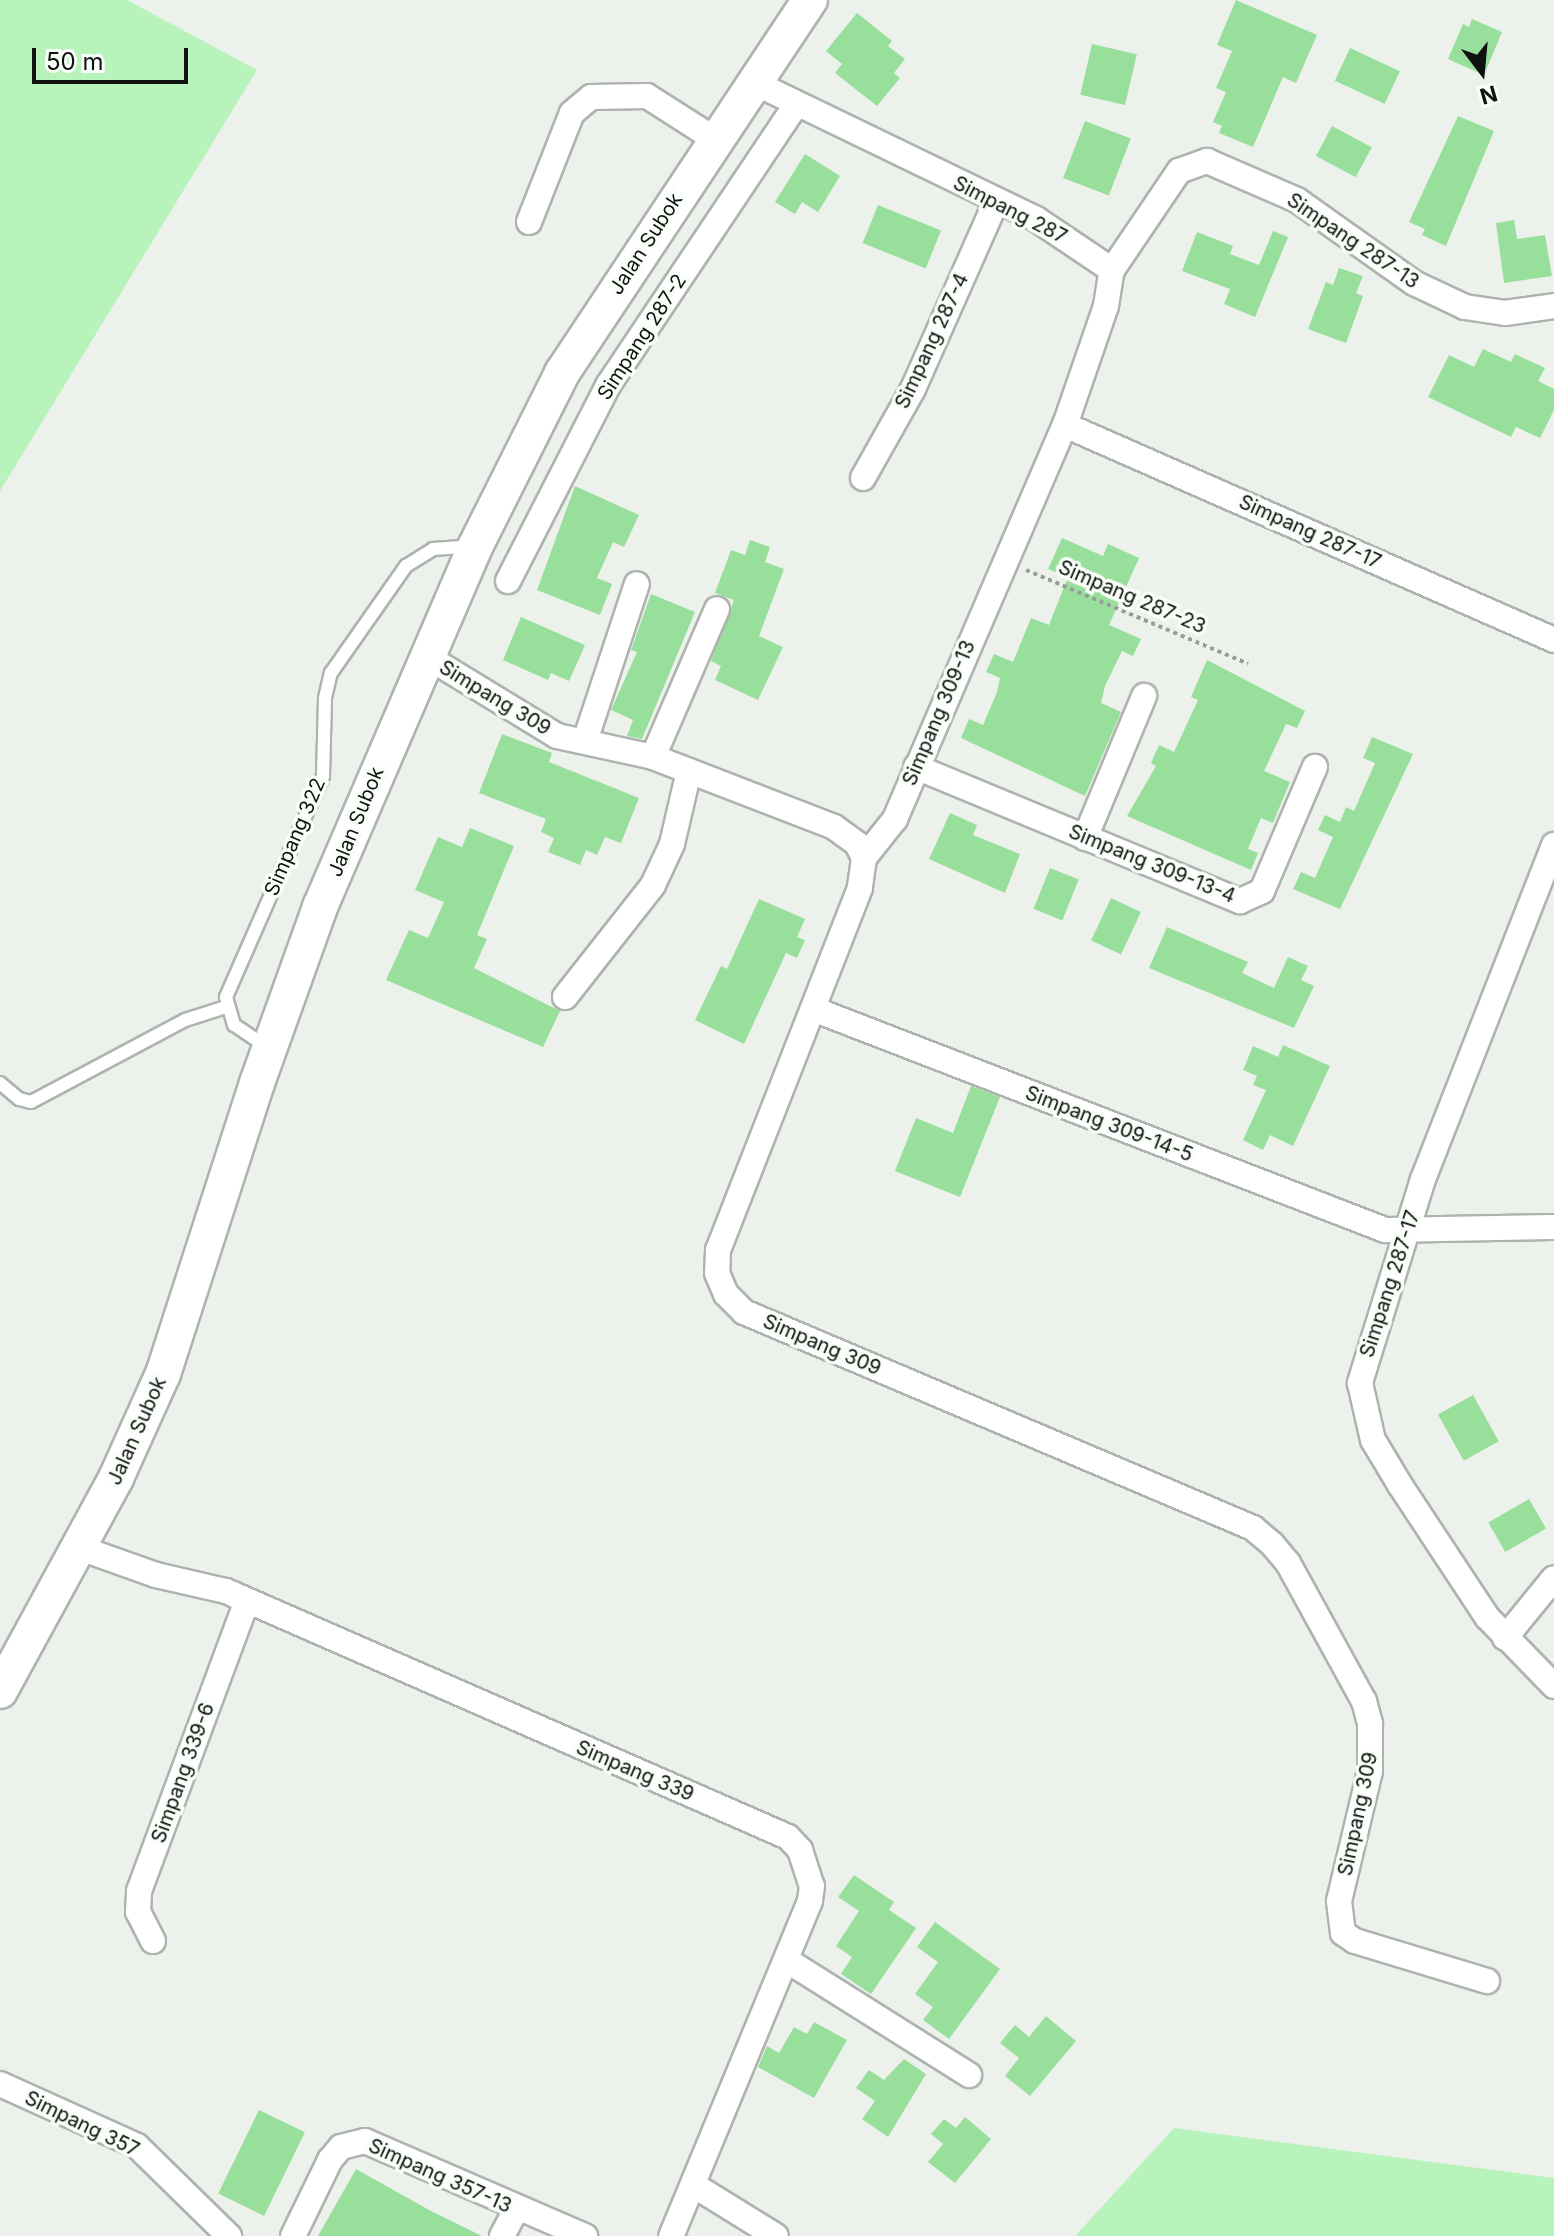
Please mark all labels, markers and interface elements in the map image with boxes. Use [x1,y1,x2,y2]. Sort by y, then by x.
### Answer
scale bar [36,32,192,82]
north arrow [1442,32,1522,112]
text: 50 m [46,47,104,76]
text: N [1477,80,1500,110]
street label: Simpang 287 [949,171,1071,249]
street label: Simpang 287-13 [1282,188,1424,294]
street label: Jalan Subok [604,189,688,299]
street label: Simpang 287-2 [592,270,692,404]
street label: Simpang 287-4 [890,270,974,412]
street label: Simpang 287-17 [1235,490,1385,574]
street label: Simpang 287-23 [1055,555,1209,639]
street label: Simpang 309-13 [898,637,980,789]
street label: Simpang 309 [435,655,555,741]
street label: Jalan Subok [323,764,389,880]
street label: Simpang 322 [259,775,331,899]
street label: Simpang 309-13-4 [1065,820,1239,908]
street label: Simpang 309-14-5 [1022,1081,1196,1167]
street label: Simpang 287-17 [1355,1207,1425,1361]
street label: Simpang 309 [759,1309,885,1381]
street label: Jalan Subok [102,1373,172,1489]
street label: Simpang 339-6 [147,1700,219,1846]
street label: Simpang 339 [572,1735,698,1807]
street label: Simpang 309 [1333,1750,1383,1878]
street label: Simpang 357 [21,2086,143,2162]
street label: Simpang 357-13 [365,2134,515,2218]

